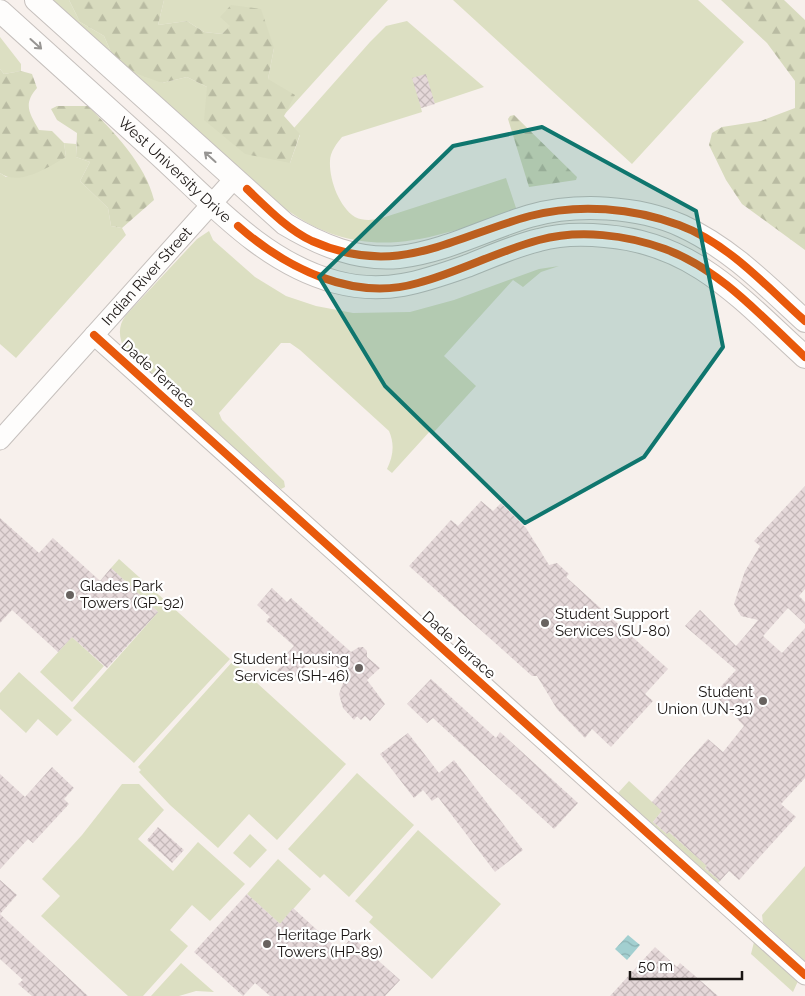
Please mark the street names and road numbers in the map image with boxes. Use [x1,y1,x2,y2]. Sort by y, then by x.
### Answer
street label: West University Drive [114,113,235,227]
street label: Indian River Street [98,223,196,329]
street label: Dade Terrace [118,336,198,412]
street label: Dade Terrace [419,607,499,683]

